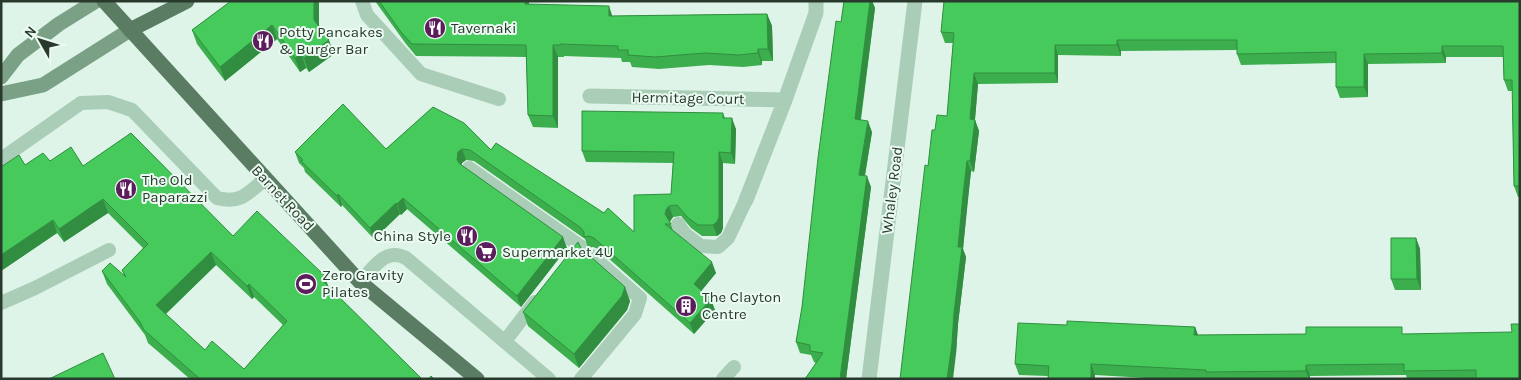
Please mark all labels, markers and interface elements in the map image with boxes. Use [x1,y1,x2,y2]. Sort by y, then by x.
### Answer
north arrow [15,15,65,65]
restaurant icon: Tavernaki [423,16,447,40]
place label: Tavernaki [451,19,516,37]
text: N [21,23,40,41]
place label: Potty Pancakes & Burger Bar [279,23,383,58]
restaurant icon: Potty Pancakes & Burger Bar [251,29,275,53]
street label: Hermitage Court [631,88,745,108]
street label: Whaley Road [878,145,906,235]
street label: Barnet Road [248,161,318,235]
place label: The Old Paparazzi [142,171,208,206]
restaurant icon: The Old Paparazzi [114,177,138,201]
restaurant icon: China Style [455,224,479,248]
place label: China Style [374,227,451,245]
supermarket icon: Supermarket 4U [474,240,498,264]
place label: Supermarket 4U [502,243,613,261]
place label: Zero Gravity Pilates [322,266,404,301]
sports icon: Zero Gravity Pilates [294,272,318,296]
place label: The Clayton Centre [702,288,781,323]
building icon: The Clayton Centre [674,294,698,318]

